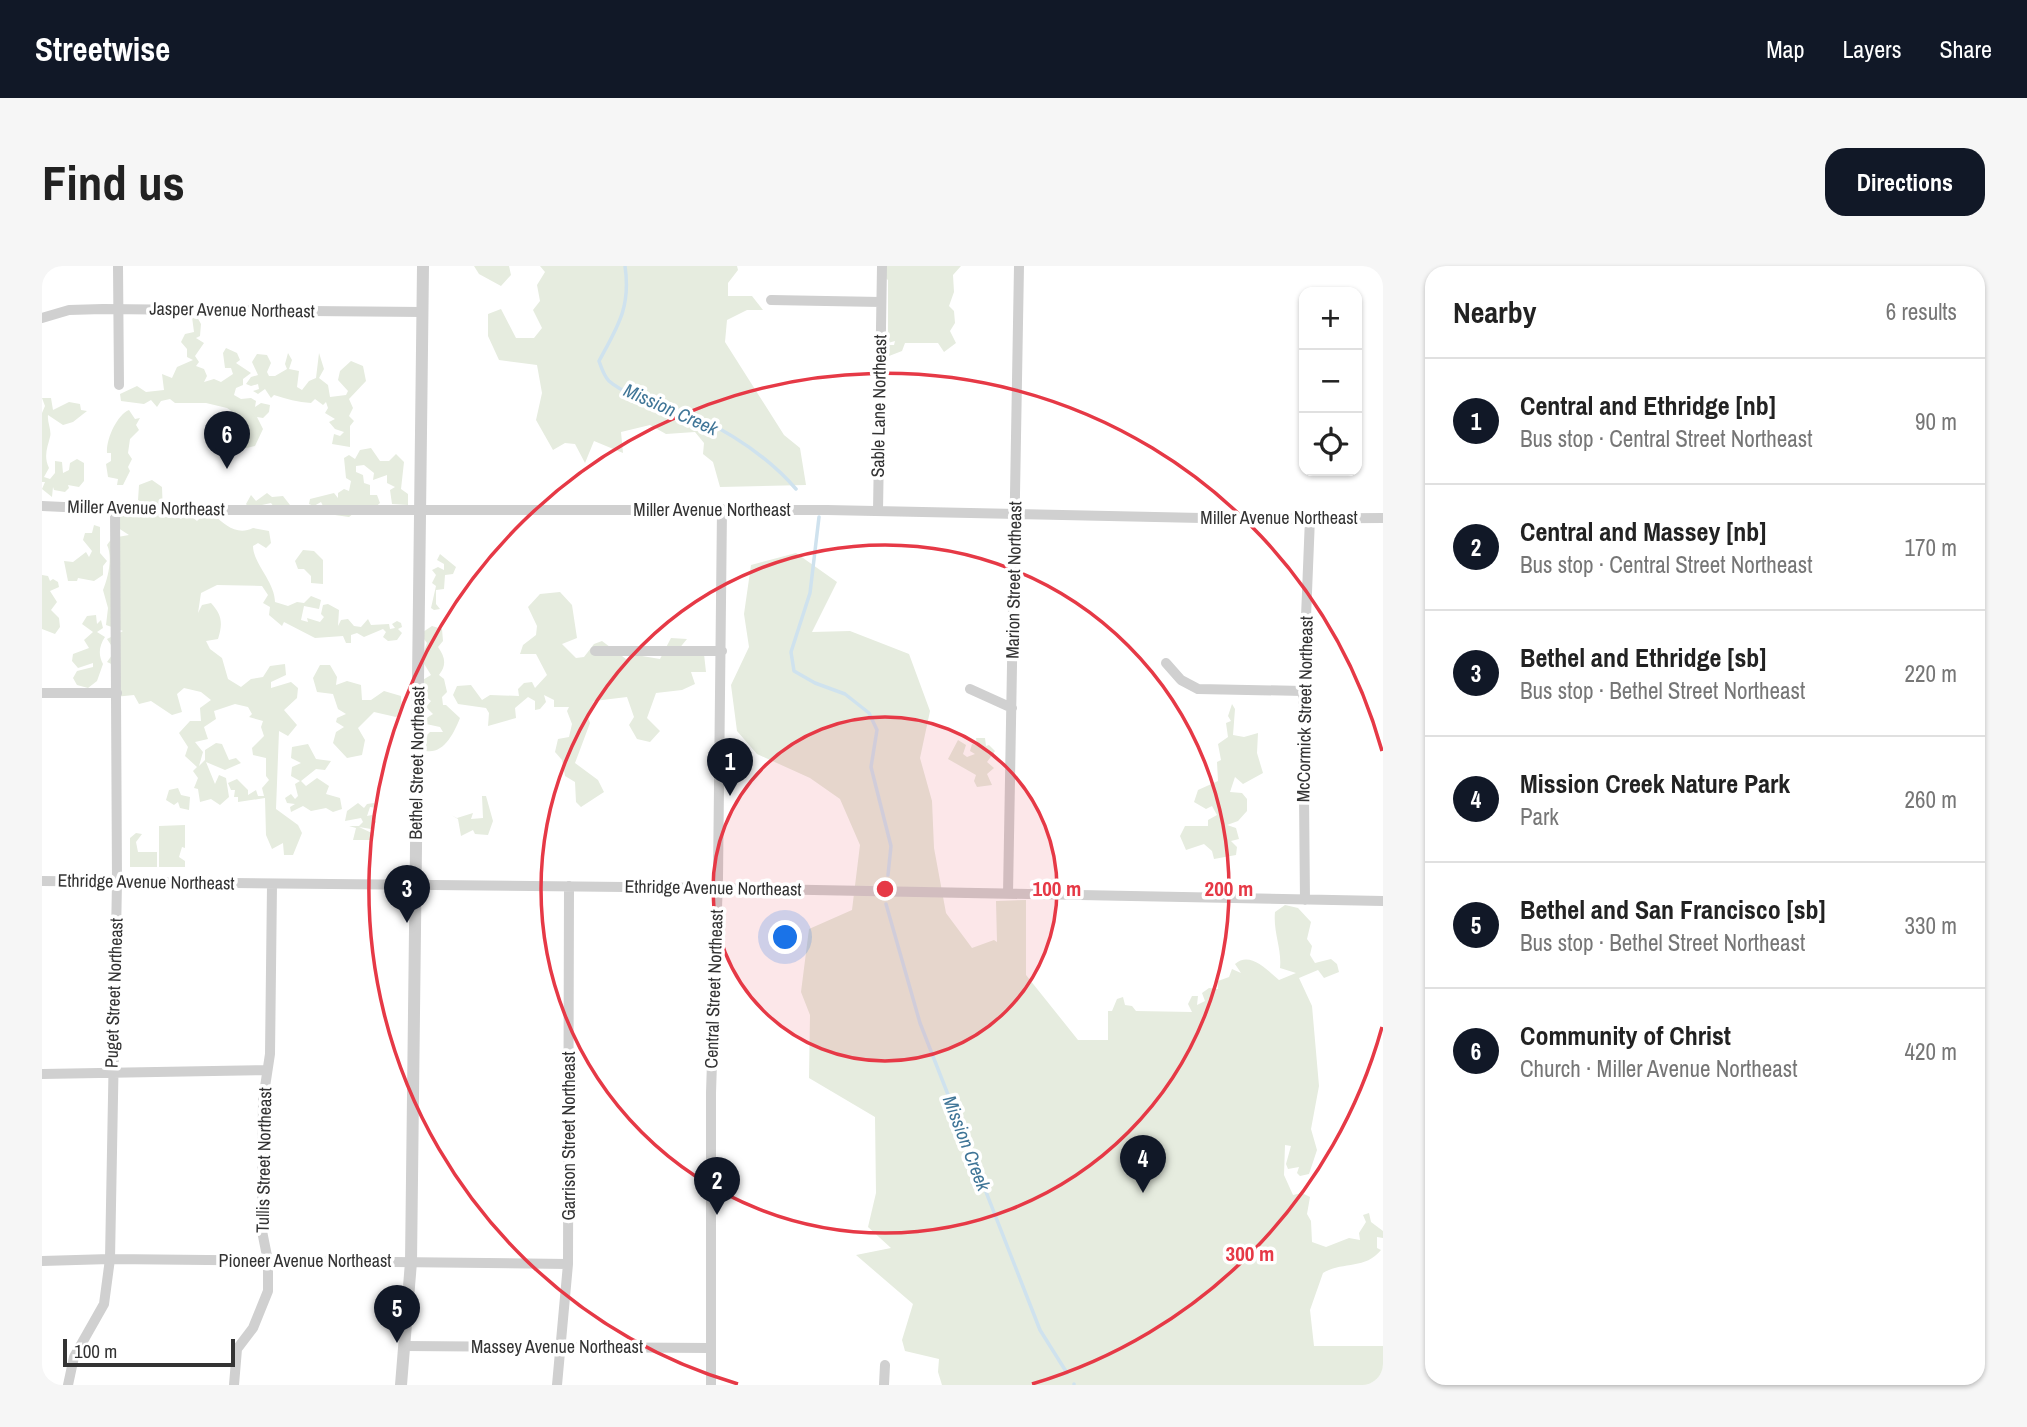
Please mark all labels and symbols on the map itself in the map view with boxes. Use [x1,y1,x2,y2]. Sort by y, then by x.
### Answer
street label: Jasper Avenue Northeast [149,296,315,323]
street label: Sable Lane Northeast [865,334,892,478]
water label: Mission Creek [620,377,723,442]
pin: 6 [204,411,250,469]
street label: Miller Avenue Northeast [67,494,225,521]
street label: Miller Avenue Northeast [633,497,791,522]
street label: Marion Street Northeast [1000,501,1027,659]
street label: Miller Avenue Northeast [1200,505,1358,530]
street label: McCormick Street Northeast [1290,616,1319,802]
street label: Bethel Street Northeast [403,686,430,840]
pin: 1 [707,738,753,796]
pin: 3 [384,865,430,923]
street label: Ethridge Avenue Northeast [57,867,235,896]
street label: Ethridge Avenue Northeast [624,873,802,902]
text: 100 m [1033,874,1081,903]
text: 200 m [1205,874,1253,903]
centre of rings [873,877,897,901]
street label: Central Street Northeast [698,909,729,1069]
street label: Puget Street Northeast [98,918,129,1068]
your location [768,920,802,954]
street label: Garrison Street Northeast [556,1051,581,1221]
street label: Tullis Street Northeast [250,1087,277,1233]
water label: Mission Creek [937,1091,998,1196]
pin: 4 [1120,1135,1166,1193]
pin: 2 [694,1157,740,1215]
text: 300 m [1226,1239,1274,1268]
street label: Pioneer Avenue Northeast [219,1248,391,1273]
pin: 5 [374,1285,420,1343]
street label: Massey Avenue Northeast [471,1334,643,1359]
scale bar [63,1336,234,1368]

